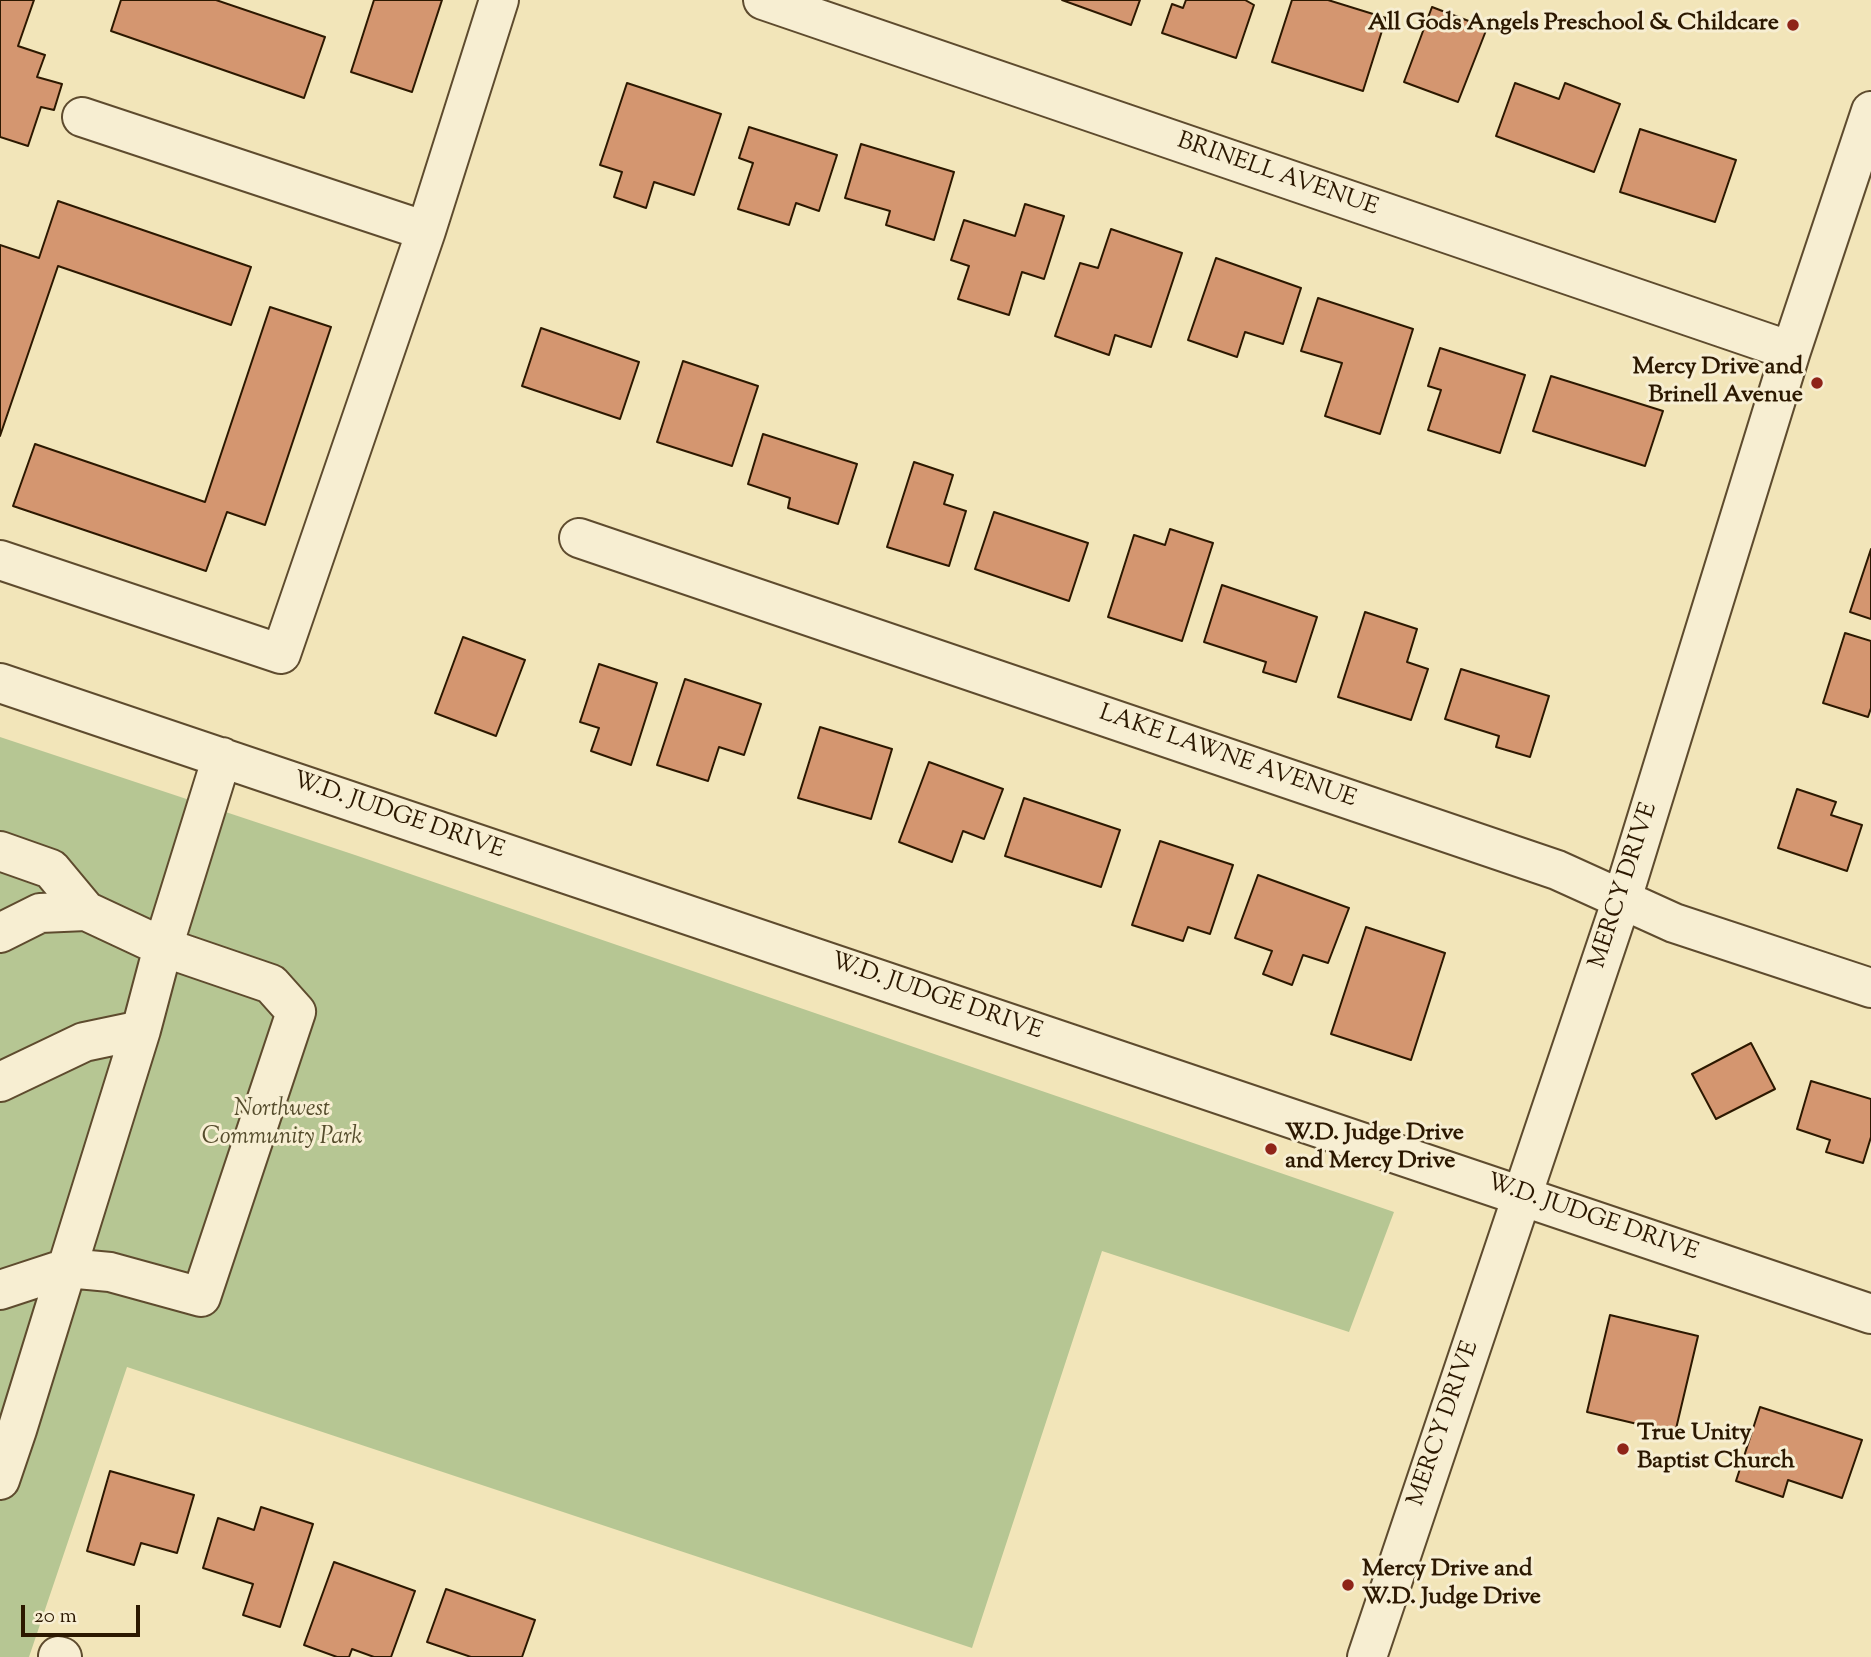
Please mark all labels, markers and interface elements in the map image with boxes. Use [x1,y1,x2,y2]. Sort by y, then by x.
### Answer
place label: All Gods Angels Preschool & Childcare [1368,11,1779,39]
marker: All Gods Angels Preschool & Childcare [1785,17,1801,33]
street label: BRINELL AVENUE [1173,128,1381,224]
place label: Mercy Drive and Brinell Avenue [1632,355,1803,411]
marker: Mercy Drive and Brinell Avenue [1809,375,1825,391]
street label: LAKE LAWNE AVENUE [1095,700,1359,816]
street label: W.D. JUDGE DRIVE [288,767,508,867]
street label: MERCY DRIVE [1585,799,1665,973]
street label: W.D. JUDGE DRIVE [826,948,1046,1048]
park label: Northwest Community Park [202,1097,362,1153]
place label: W.D. Judge Drive and Mercy Drive [1285,1121,1464,1177]
marker: W.D. Judge Drive and Mercy Drive [1263,1141,1279,1157]
street label: W.D. JUDGE DRIVE [1482,1169,1702,1269]
street label: MERCY DRIVE [1403,1338,1487,1510]
place label: True Unity Baptist Church [1637,1421,1795,1477]
marker: True Unity Baptist Church [1615,1441,1631,1457]
place label: Mercy Drive and W.D. Judge Drive [1362,1557,1541,1613]
marker: Mercy Drive and W.D. Judge Drive [1340,1577,1356,1593]
scale bar [24,1590,144,1634]
text: 20 m [34,1602,77,1632]

